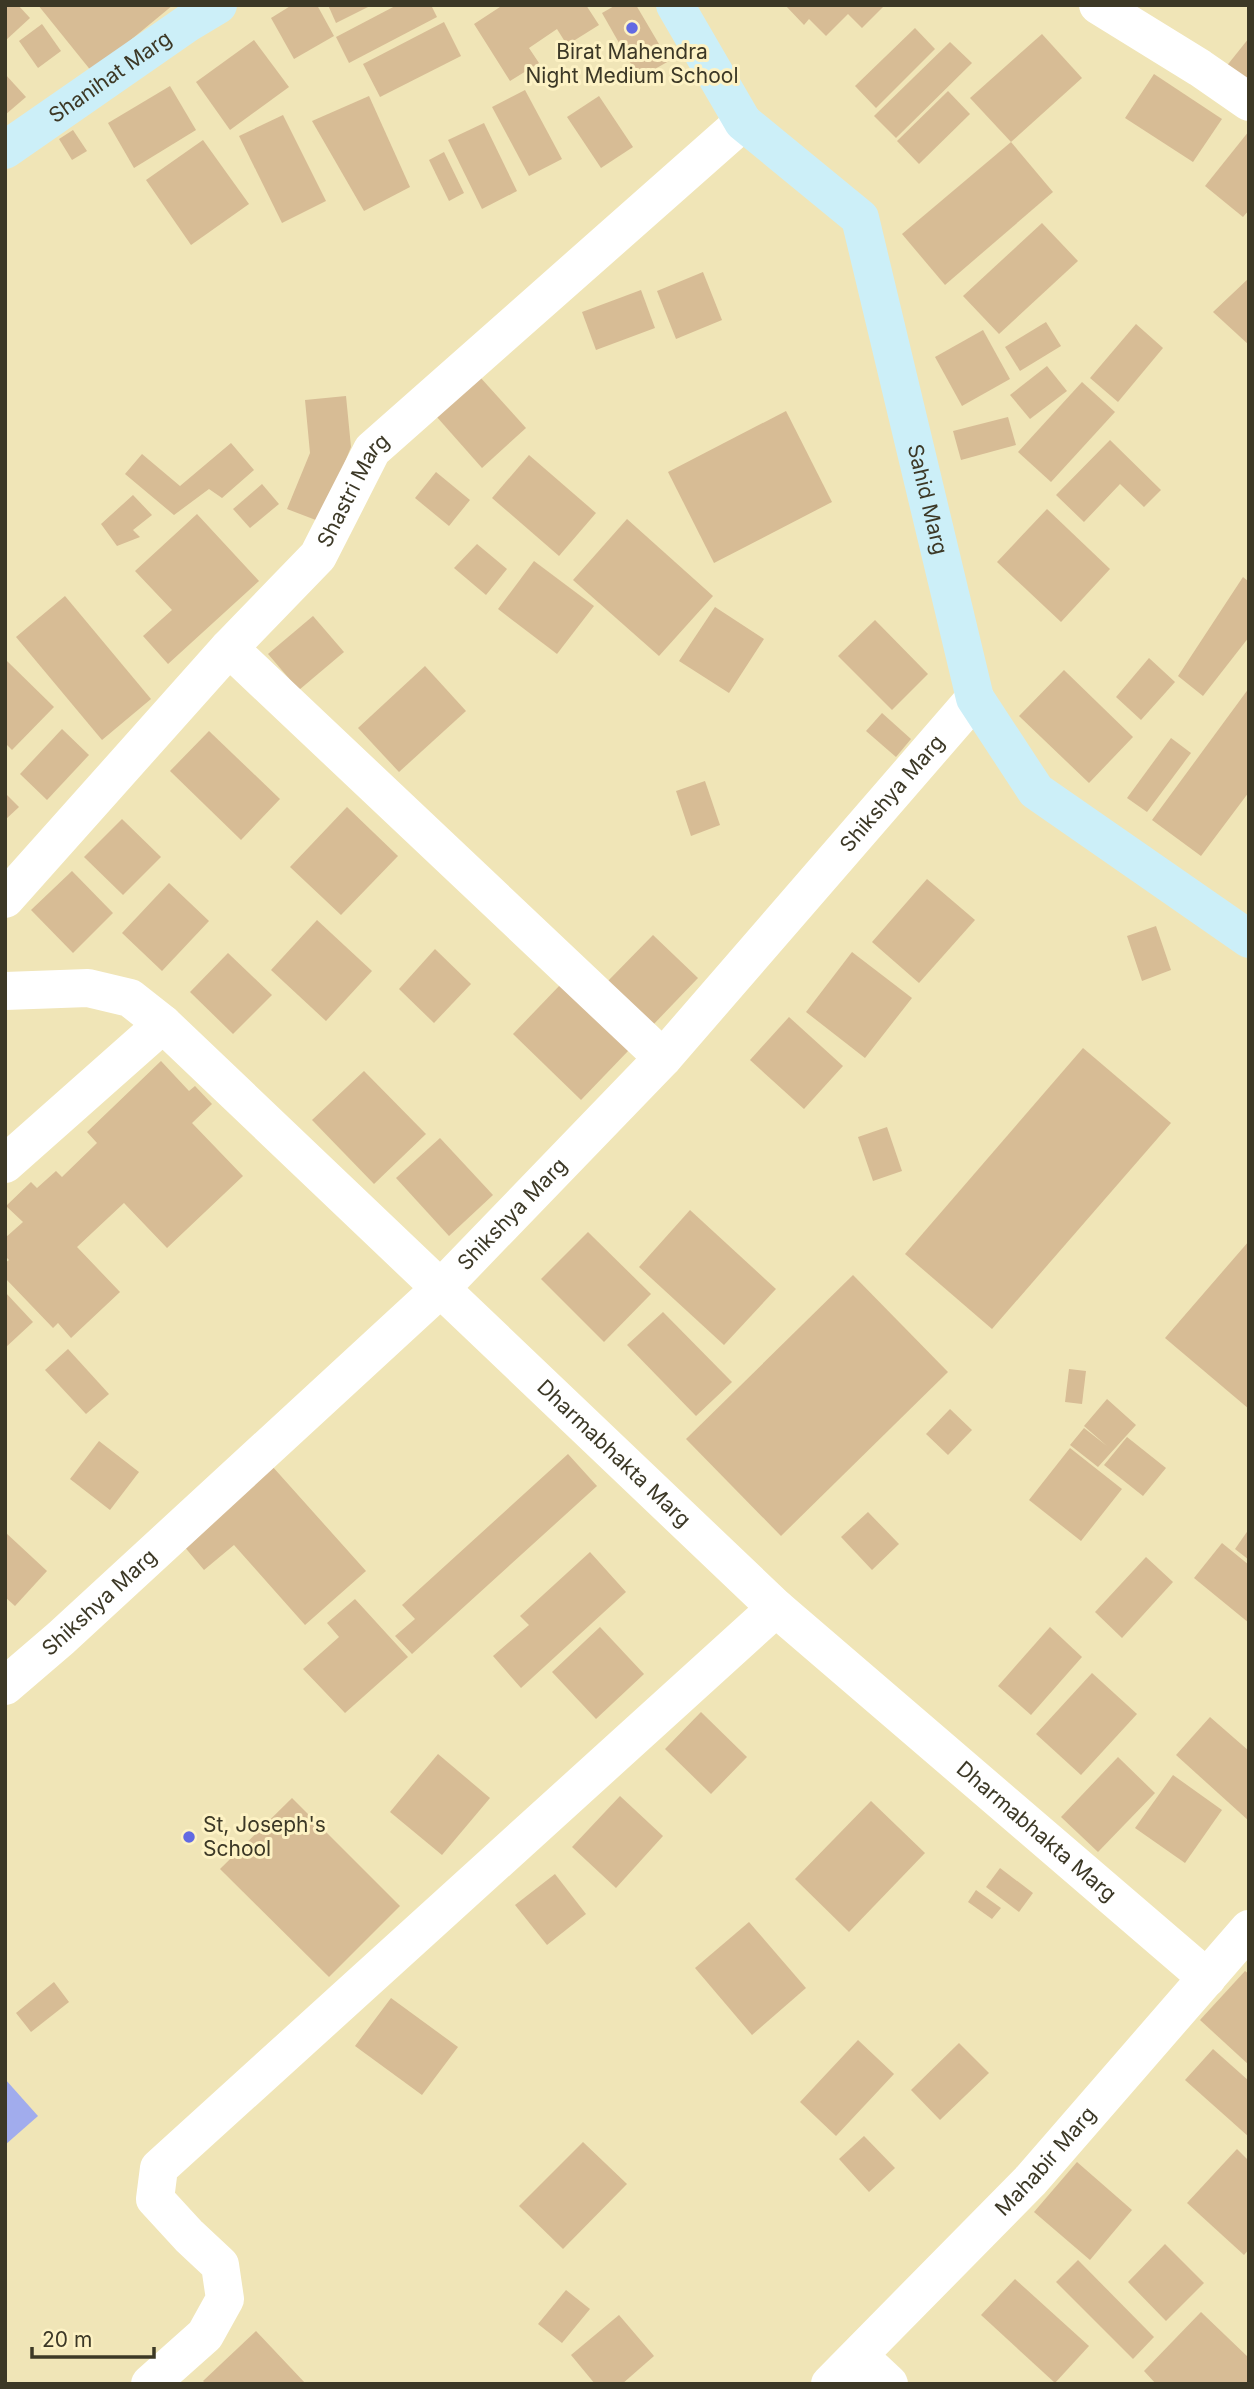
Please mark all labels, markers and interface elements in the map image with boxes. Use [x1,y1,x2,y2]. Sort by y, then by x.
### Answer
marker: Birat Mahendra Night Medium School [624,20,640,36]
street label: Shanihat Marg [44,25,176,128]
place label: Birat Mahendra Night Medium School [525,39,739,88]
street label: Shastri Marg [312,428,394,551]
street label: Sahid Marg [903,441,953,557]
street label: Shikshya Marg [834,730,949,857]
street label: Shikshya Marg [452,1152,572,1275]
street label: Dharmabhakta Marg [532,1374,696,1532]
street label: Shikshya Marg [37,1543,161,1661]
street label: Dharmabhakta Marg [952,1756,1122,1906]
place label: St, Joseph's School [203,1812,326,1861]
marker: St, Joseph's School [181,1829,197,1845]
street label: Mahabir Marg [990,2102,1101,2221]
scale bar [32,2316,154,2360]
text: 20 m [42,2327,92,2352]

